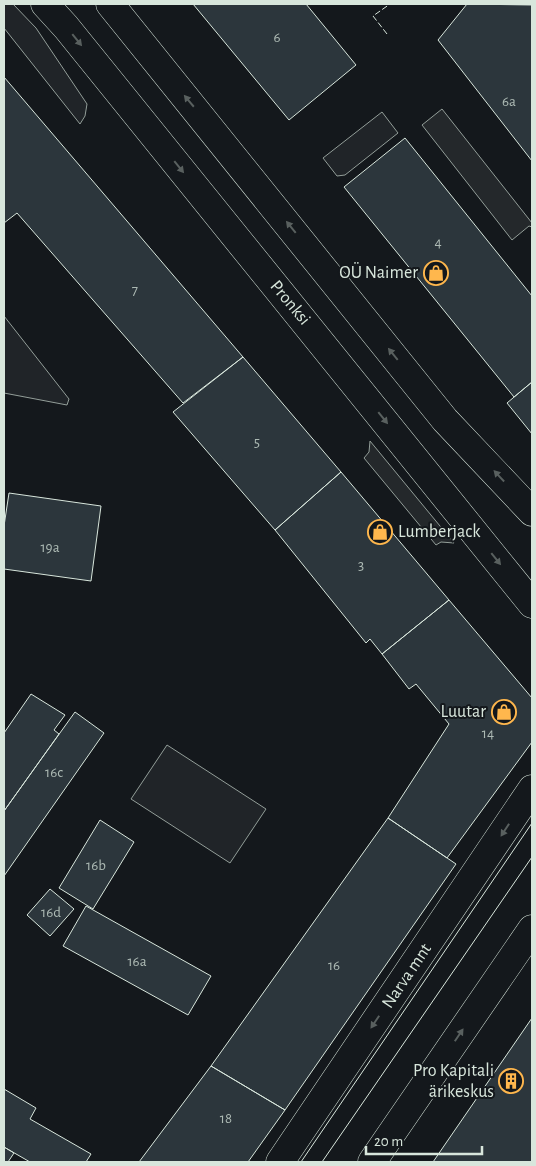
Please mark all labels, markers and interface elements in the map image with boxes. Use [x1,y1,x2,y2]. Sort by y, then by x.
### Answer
house number: 6 [273,30,281,45]
one-way arrow [72,33,83,46]
one-way arrow [183,94,194,107]
house number: 6a [502,94,516,109]
one-way arrow [173,160,184,173]
one-way arrow [286,220,297,233]
house number: 4 [434,235,442,250]
shop icon: OÜ Naimer [423,260,449,286]
place label: OÜ Naimer [339,262,418,282]
street label: Pronksi [266,277,314,329]
house number: 7 [132,283,138,298]
one-way arrow [387,347,398,360]
one-way arrow [378,411,389,424]
house number: 5 [254,435,260,450]
one-way arrow [493,471,505,483]
shop icon: Lumberjack [367,519,393,545]
place label: Lumberjack [398,523,481,541]
house number: 19a [40,540,60,555]
one-way arrow [490,552,501,565]
house number: 3 [358,558,364,573]
shop icon: Luutar [491,699,517,725]
place label: Luutar [440,703,486,721]
house number: 14 [482,726,494,741]
house number: 16c [45,765,63,780]
one-way arrow [501,823,510,836]
house number: 16b [86,858,106,873]
house number: 16d [41,905,61,920]
street label: Narva mnt [379,940,435,1012]
house number: 16a [127,954,147,969]
house number: 16 [328,958,340,973]
one-way arrow [370,1015,380,1029]
one-way arrow [454,1029,464,1042]
place label: Pro Kapitali ärikeskus [413,1062,494,1101]
building icon: Pro Kapitali ärikeskus [498,1068,524,1094]
house number: 18 [220,1111,232,1126]
scale bar [366,1124,482,1156]
text: 20 m [374,1134,403,1149]

